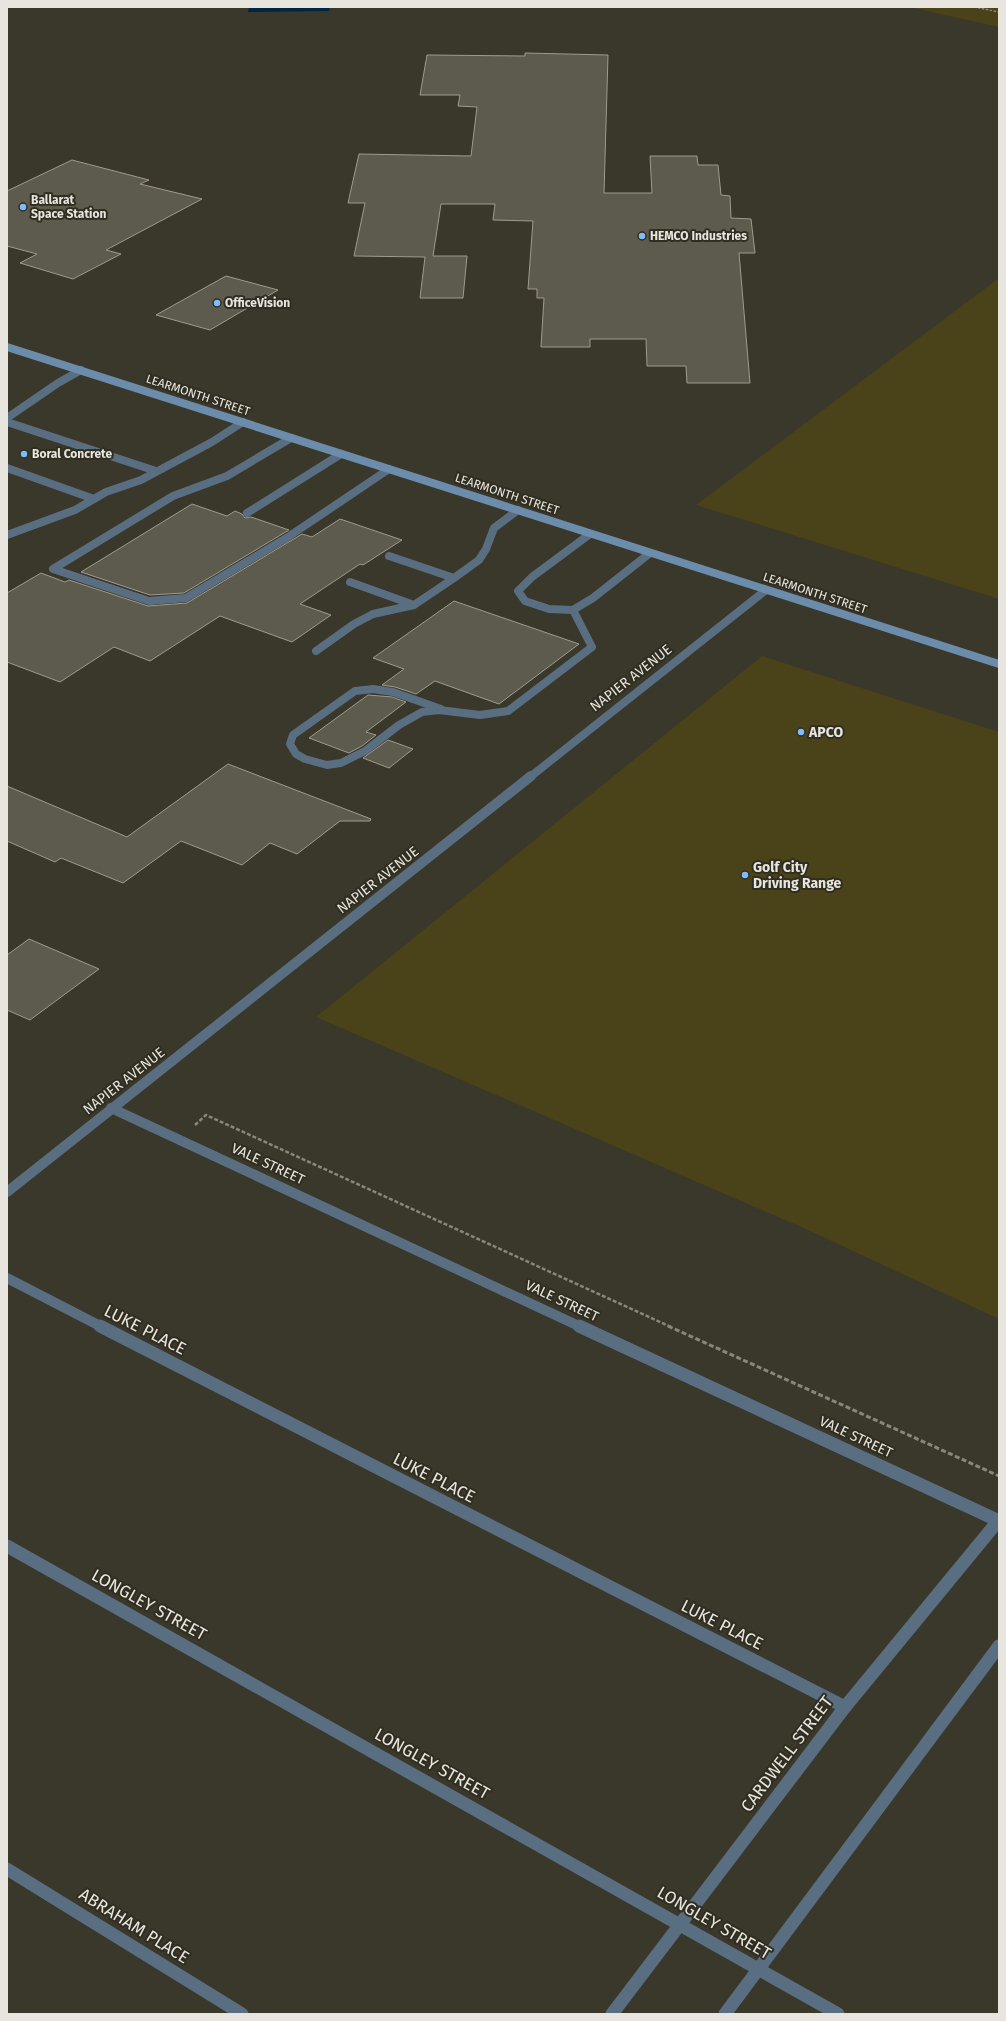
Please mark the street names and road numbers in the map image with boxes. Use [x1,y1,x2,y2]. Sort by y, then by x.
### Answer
street label: LEARMONTH STREET [144,372,253,419]
street label: LEARMONTH STREET [453,471,562,518]
street label: LEARMONTH STREET [761,570,870,617]
street label: NAPIER AVENUE [587,641,675,715]
street label: NAPIER AVENUE [334,843,422,917]
street label: NAPIER AVENUE [80,1044,168,1118]
street label: VALE STREET [229,1140,308,1189]
street label: VALE STREET [523,1277,602,1326]
street label: LUKE PLACE [100,1300,190,1360]
street label: VALE STREET [817,1413,896,1462]
street label: LUKE PLACE [389,1448,479,1508]
street label: LONGLEY STREET [88,1565,210,1645]
street label: LUKE PLACE [677,1595,767,1655]
street label: CARDWELL STREET [736,1692,838,1816]
street label: LONGLEY STREET [371,1724,493,1804]
street label: LONGLEY STREET [653,1882,775,1964]
street label: ABRAHAM PLACE [75,1884,193,1968]

